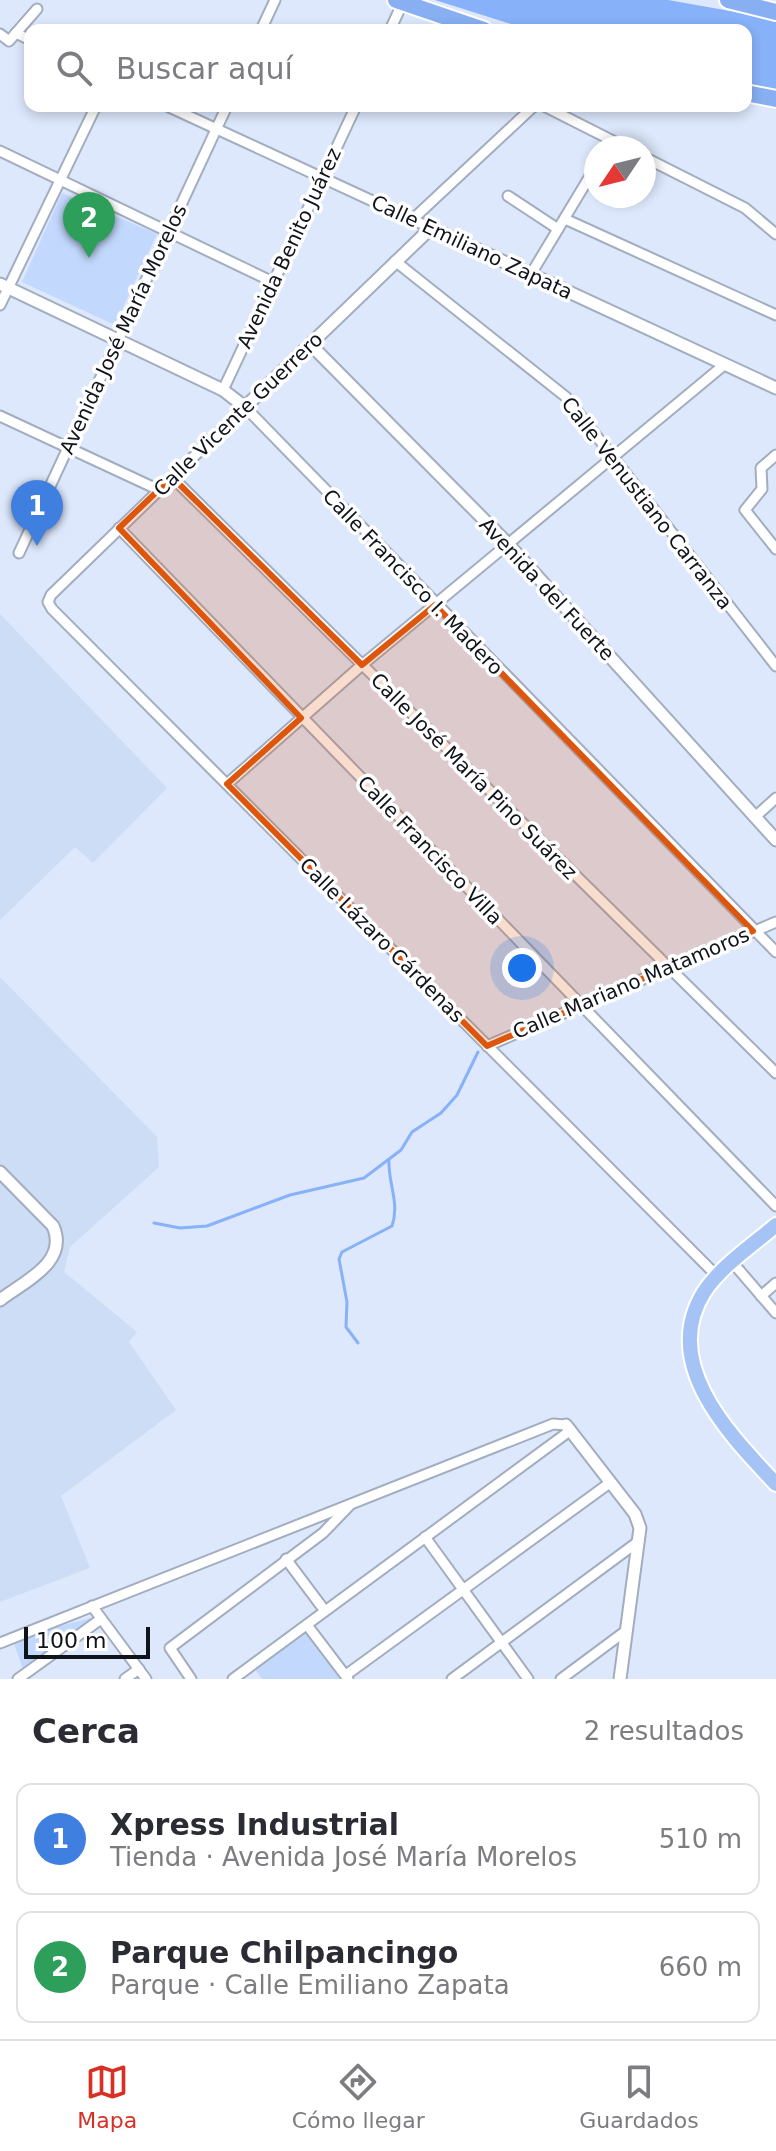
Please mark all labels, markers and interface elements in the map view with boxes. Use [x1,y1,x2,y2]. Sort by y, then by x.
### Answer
search box [24,24,752,112]
icon: search [52,46,96,90]
text: Buscar aquí [116,51,293,86]
north arrow [584,136,656,208]
street label: Avenida Benito Juárez [232,144,346,352]
street label: Calle Emiliano Zapata [368,190,576,304]
pin: 2 [63,192,115,258]
street label: Avenida José María Morelos [54,200,192,458]
street label: Calle Vicente Guerrero [148,327,328,501]
street label: Calle Venustiano Carranza [557,392,737,614]
pin: 1 [11,480,63,546]
street label: Calle Francisco I. Madero [318,484,508,680]
street label: Avenida del Fuerte [474,512,620,666]
street label: Calle José María Pino Suárez [366,668,582,884]
street label: Calle Francisco Villa [353,770,507,930]
street label: Calle Lázaro Cárdenas [295,853,469,1027]
street label: Calle Mariano Matamoros [509,922,753,1044]
your location [502,948,542,988]
scale bar [24,1623,150,1659]
text: 100 m [36,1628,106,1653]
text: Cerca [32,1711,140,1751]
text: 2 resultados [584,1716,744,1746]
text: Xpress Industrial [110,1807,399,1842]
text: 1 [51,1824,69,1854]
text: 510 m [659,1824,742,1854]
text: Tienda · Avenida José María Morelos [110,1842,577,1872]
text: Parque Chilpancingo [110,1935,458,1970]
text: 2 [51,1952,69,1982]
text: 660 m [659,1952,742,1982]
text: Parque · Calle Emiliano Zapata [110,1970,510,2000]
tab: Mapa [77,2060,137,2133]
tab: Cómo llegar [292,2060,425,2133]
tab: Guardados [579,2060,699,2133]

